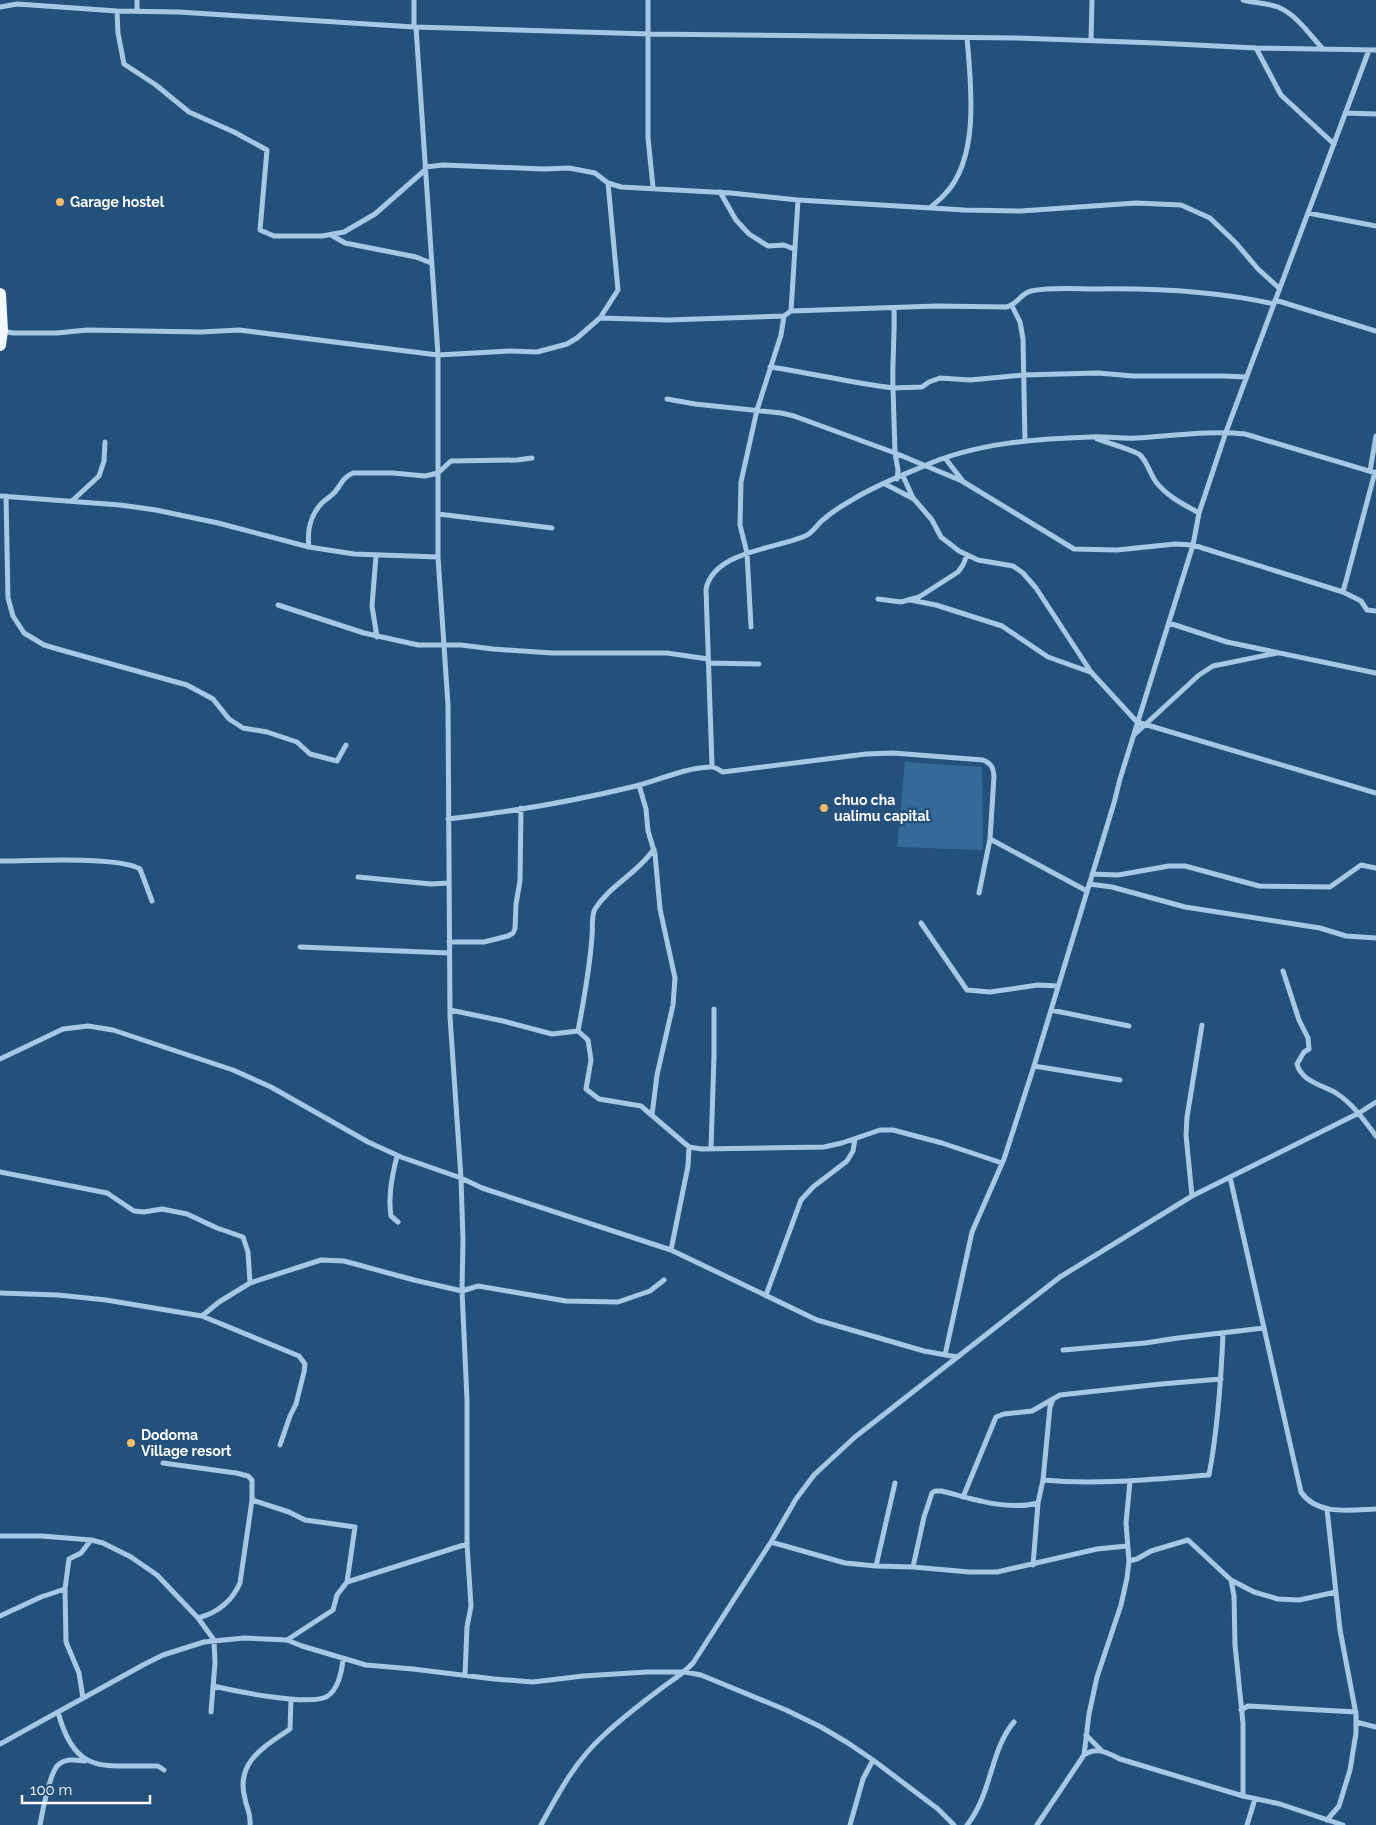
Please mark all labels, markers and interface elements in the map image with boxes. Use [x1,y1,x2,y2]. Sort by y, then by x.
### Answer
place label: Garage hostel [70,194,165,210]
marker: Garage hostel [54,196,66,208]
place label: chuo cha ualimu capital [834,792,931,824]
marker: chuo cha ualimu capital [818,802,830,814]
place label: Dodoma Village resort [141,1427,232,1459]
marker: Dodoma Village resort [125,1437,137,1449]
scale bar [22,1772,150,1804]
text: 100 m [30,1781,72,1799]

